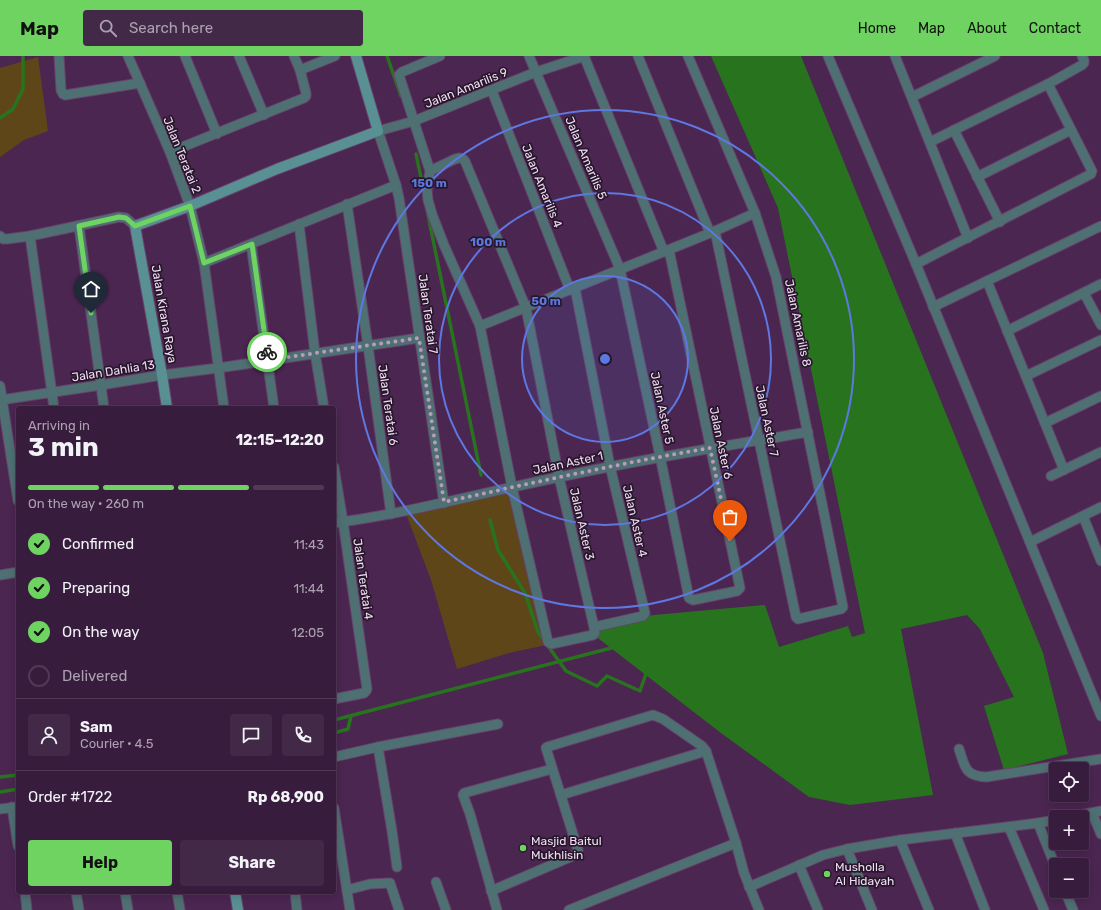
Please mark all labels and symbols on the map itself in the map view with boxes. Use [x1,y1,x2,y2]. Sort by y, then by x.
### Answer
street label: Jalan Amarilis 9 [422,65,510,111]
street label: Jalan Teratai 2 [160,115,204,195]
street label: Jalan Amarilis 5 [562,115,610,201]
street label: Jalan Amarilis 4 [519,142,565,230]
text: 150 m [411,176,447,190]
text: 100 m [470,235,506,249]
street label: Jalan Kirana Raya [148,264,180,364]
pin [74,272,108,313]
street label: Jalan Teratai 7 [415,273,441,355]
street label: Jalan Amarilis 8 [782,278,814,368]
text: 50 m [531,294,561,308]
courier [247,332,287,372]
centre of rings [598,352,612,366]
street label: Jalan Dahlia 13 [70,358,156,384]
street label: Jalan Teratai 6 [375,364,401,446]
street label: Jalan Aster 5 [648,371,676,445]
street label: Jalan Aster 7 [753,384,781,458]
street label: Jalan Aster 6 [706,406,736,480]
street label: Jalan Aster 1 [532,449,604,477]
street label: Jalan Aster 4 [620,483,650,559]
street label: Jalan Aster 3 [567,487,597,561]
pin [713,500,747,541]
street label: Jalan Teratai 4 [350,538,376,621]
place label: Masjid Baitul Mukhlisin [531,834,602,862]
marker: Masjid Baitul Mukhlisin [518,843,528,853]
place label: Musholla Al Hidayah [835,860,894,888]
marker: Musholla Al Hidayah [822,869,832,879]

